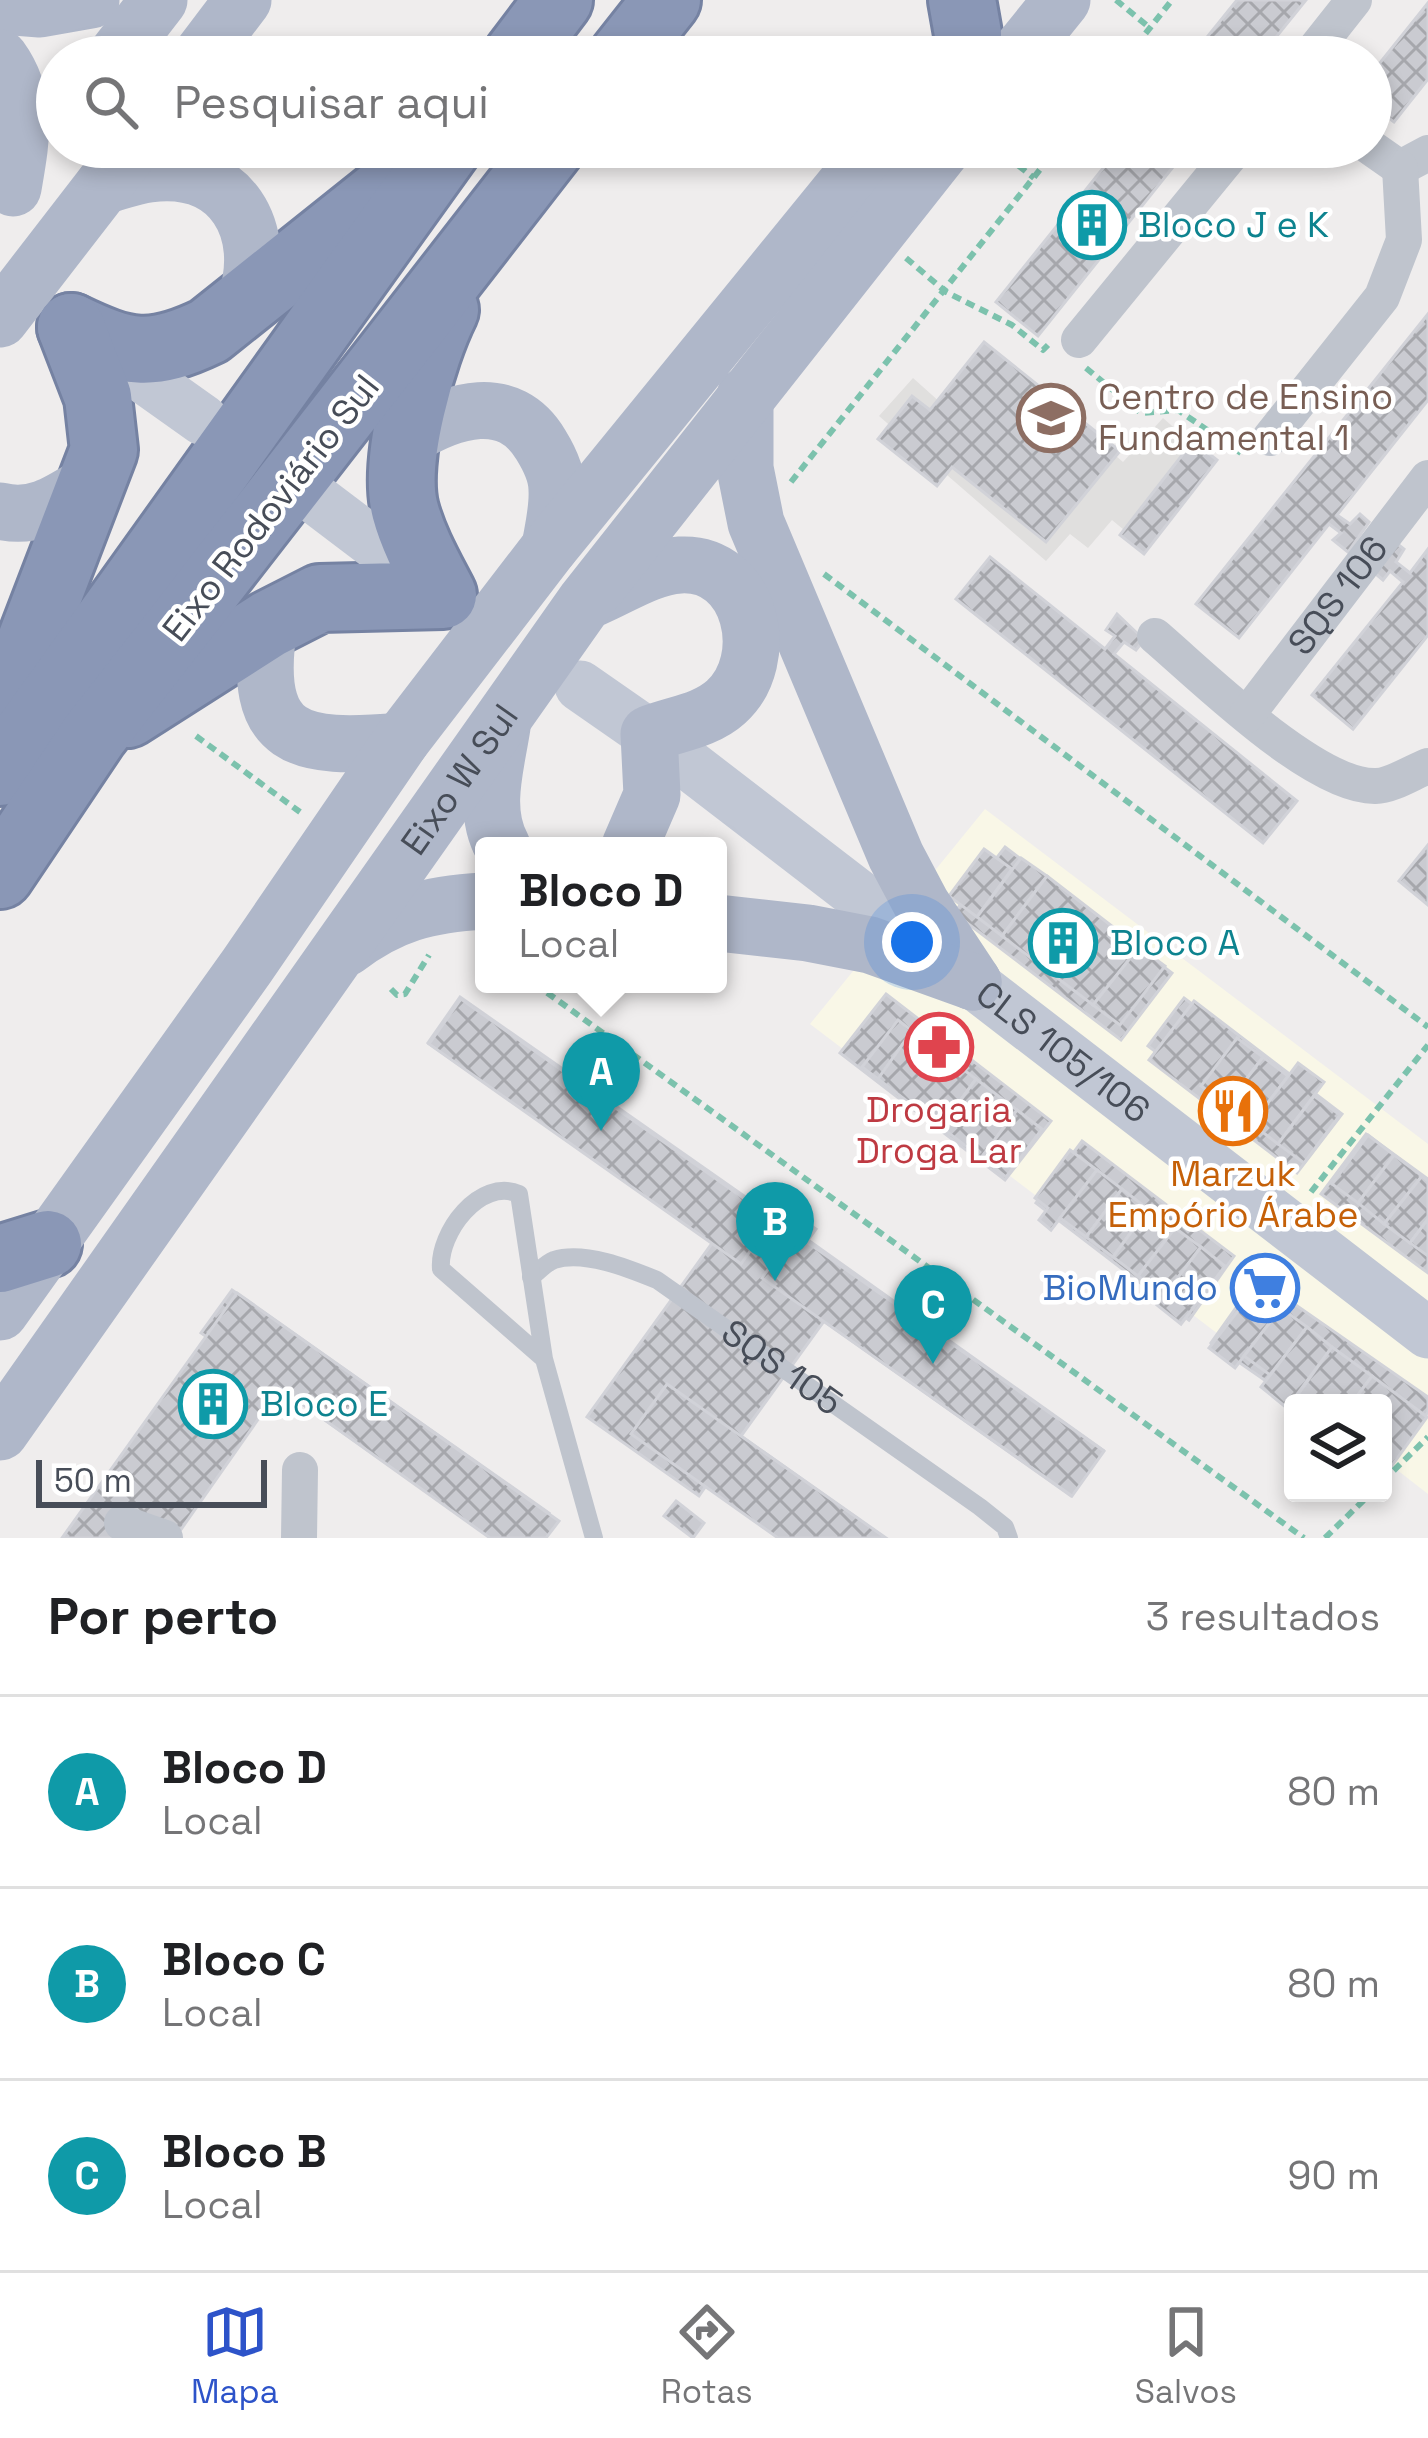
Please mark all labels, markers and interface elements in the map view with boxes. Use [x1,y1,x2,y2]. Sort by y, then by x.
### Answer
search box [36,36,1392,168]
icon: search [78,69,144,135]
text: Pesquisar aqui [174,74,489,131]
building icon: Bloco J e K [1057,190,1127,260]
place label: Bloco J e K [1138,202,1329,248]
street label: Eixo Rodoviário Sul [152,365,390,651]
place label: Centro de Ensino Fundamental 1 [1098,374,1393,461]
school or university icon: Centro de Ensino Fundamental 1 [1016,383,1086,453]
street label: SQS 106 [1278,527,1398,664]
street label: Eixo W Sul [391,695,529,864]
popup [475,837,727,993]
text: Bloco D [519,862,683,919]
building icon: Bloco A [1028,908,1098,978]
your location [882,912,942,972]
text: Local [519,919,619,968]
place label: Bloco A [1110,920,1240,966]
street label: CLS 105/106 [967,971,1159,1134]
pharmacy icon: Drogaria Droga Lar [904,1012,974,1082]
pin: A [562,1032,640,1131]
restaurant icon: Marzuk Empório Árabe [1198,1076,1268,1146]
place label: Drogaria Droga Lar [856,1087,1022,1174]
place label: Marzuk Empório Árabe [1108,1151,1358,1238]
pin: B [736,1182,814,1281]
supermarket icon: BioMundo [1230,1253,1300,1323]
pin: C [894,1265,972,1364]
place label: BioMundo [1042,1265,1218,1311]
street label: SQS 105 [712,1309,851,1426]
building icon: Bloco E [178,1369,248,1439]
place label: Bloco E [260,1381,388,1427]
map controls [1284,1394,1392,1502]
button: layers [1284,1394,1392,1502]
scale bar [36,1454,267,1507]
text: 50 m [54,1460,132,1502]
text: Por perto [48,1584,278,1649]
text: 3 resultados [1146,1592,1380,1641]
text: Bloco D [162,1739,327,1796]
text: A [75,1767,99,1816]
text: 80 m [1287,1767,1380,1816]
text: Local [162,1796,263,1845]
text: Bloco C [162,1931,326,1988]
text: B [74,1959,100,2008]
text: 80 m [1287,1959,1380,2008]
text: Local [162,1988,263,2037]
text: Bloco B [162,2123,327,2180]
text: C [74,2151,100,2200]
text: 90 m [1288,2151,1380,2200]
text: Local [162,2180,263,2229]
tab: Mapa [191,2299,279,2413]
tab: Rotas [661,2299,753,2413]
tab: Salvos [1135,2299,1237,2413]

